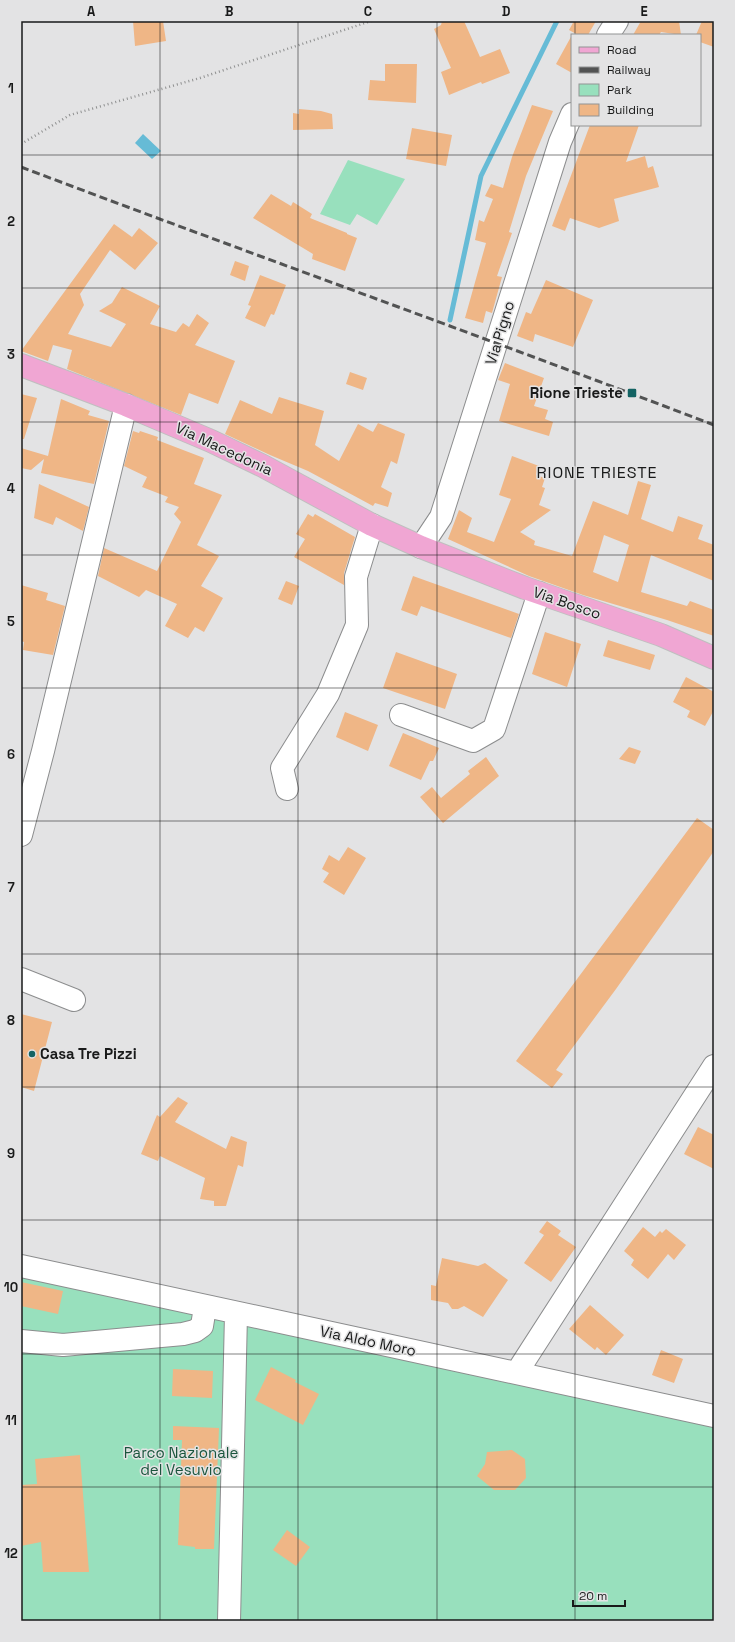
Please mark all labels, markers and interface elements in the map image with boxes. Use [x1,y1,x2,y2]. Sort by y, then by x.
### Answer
text: A [87,3,96,20]
text: B [225,3,234,20]
text: C [364,3,372,20]
text: D [502,3,511,20]
text: E [640,3,648,20]
legend [571,34,701,126]
text: Road [607,42,636,58]
text: Railway [607,62,651,78]
text: 1 [8,80,14,97]
text: Park [607,82,632,98]
text: Building [607,102,654,118]
text: 2 [7,213,15,230]
street label: Via Pigno [481,298,518,367]
text: 3 [7,346,15,363]
place label: Rione Trieste [530,383,623,402]
marker: Rione Trieste [626,387,638,399]
street label: Via Macedonia [173,418,276,480]
district label: RIONE TRIESTE [536,462,658,483]
text: 4 [7,480,15,497]
street label: Via Bosco [531,582,604,623]
text: 5 [7,613,15,630]
text: 6 [7,746,15,763]
text: 7 [7,879,15,896]
text: 8 [7,1012,15,1029]
place label: Casa Tre Pizzi [40,1044,137,1063]
marker: Casa Tre Pizzi [27,1049,37,1059]
text: 9 [7,1145,15,1162]
text: 10 [4,1279,18,1296]
street label: Via Aldo Moro [318,1321,418,1360]
text: 11 [5,1412,17,1429]
park label: Parco Nazionale del Vesuvio [124,1443,238,1479]
text: 12 [4,1545,18,1562]
scale bar [573,1582,625,1608]
text: 20 m [579,1588,607,1604]

